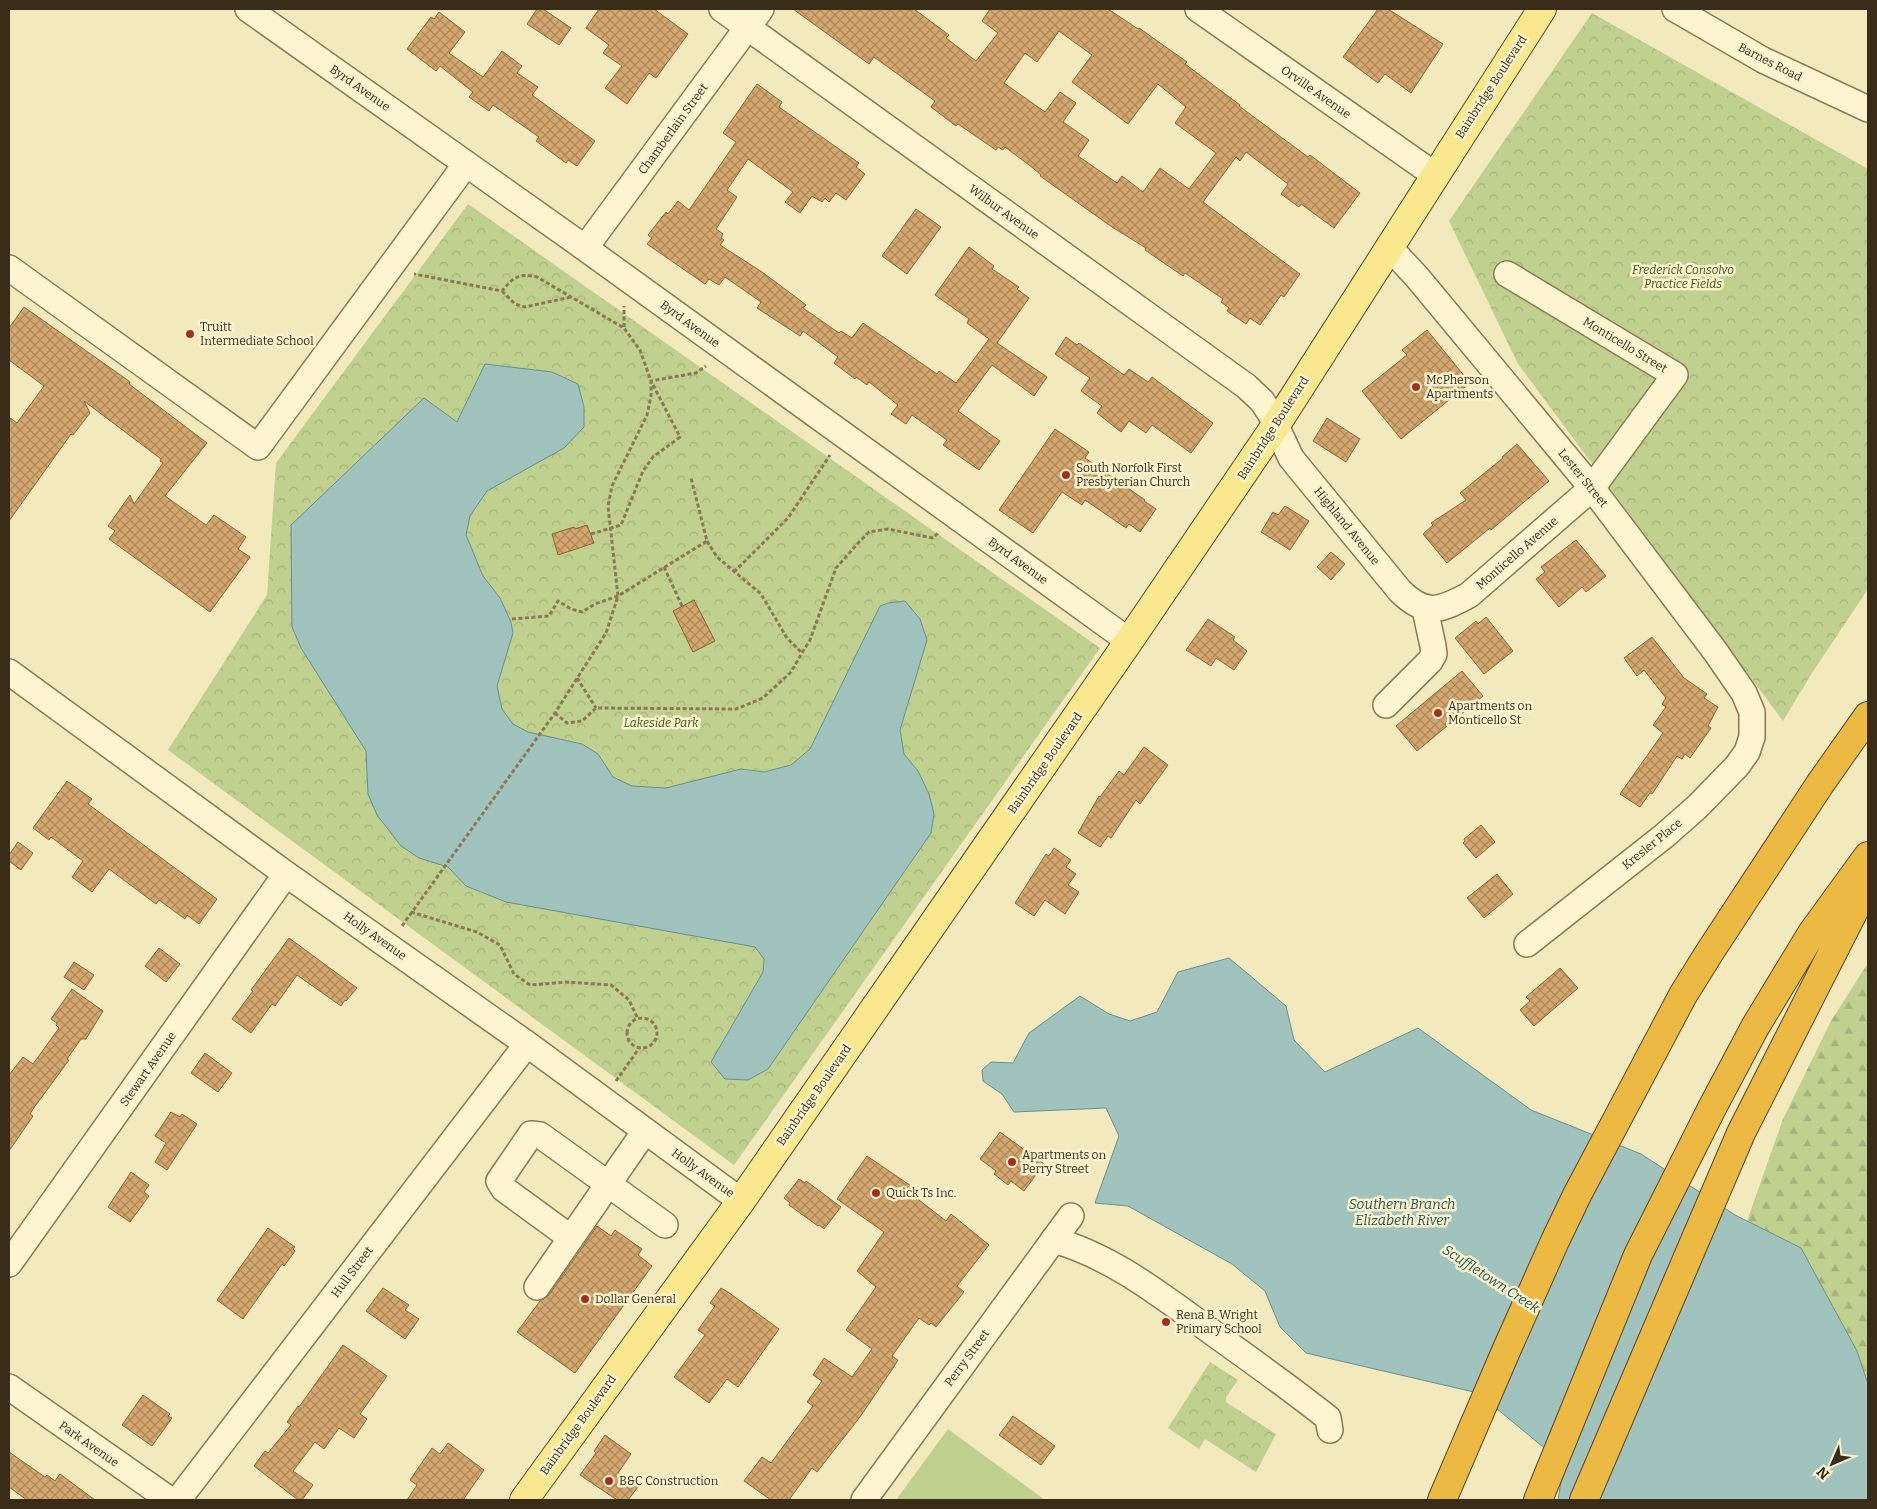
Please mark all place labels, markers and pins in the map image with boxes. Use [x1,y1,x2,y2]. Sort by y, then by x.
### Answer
place label: Truitt Intermediate School [200,320,314,348]
marker: Truitt Intermediate School [184,328,196,340]
place label: McPherson Apartments [1426,373,1493,401]
marker: McPherson Apartments [1410,381,1422,393]
place label: South Norfolk First Presbyterian Church [1076,461,1191,489]
marker: South Norfolk First Presbyterian Church [1060,469,1072,481]
place label: Apartments on Monticello St [1448,699,1533,727]
marker: Apartments on Monticello St [1432,707,1444,719]
place label: Apartments on Perry Street [1022,1148,1107,1176]
marker: Apartments on Perry Street [1006,1156,1018,1168]
place label: Quick Ts Inc. [886,1186,956,1200]
marker: Quick Ts Inc. [870,1187,882,1199]
place label: Dollar General [595,1292,676,1306]
marker: Dollar General [579,1293,591,1305]
place label: Rena B. Wright Primary School [1176,1308,1262,1336]
marker: Rena B. Wright Primary School [1160,1316,1172,1328]
place label: B&C Construction [619,1474,719,1488]
marker: B&C Construction [603,1475,615,1487]

